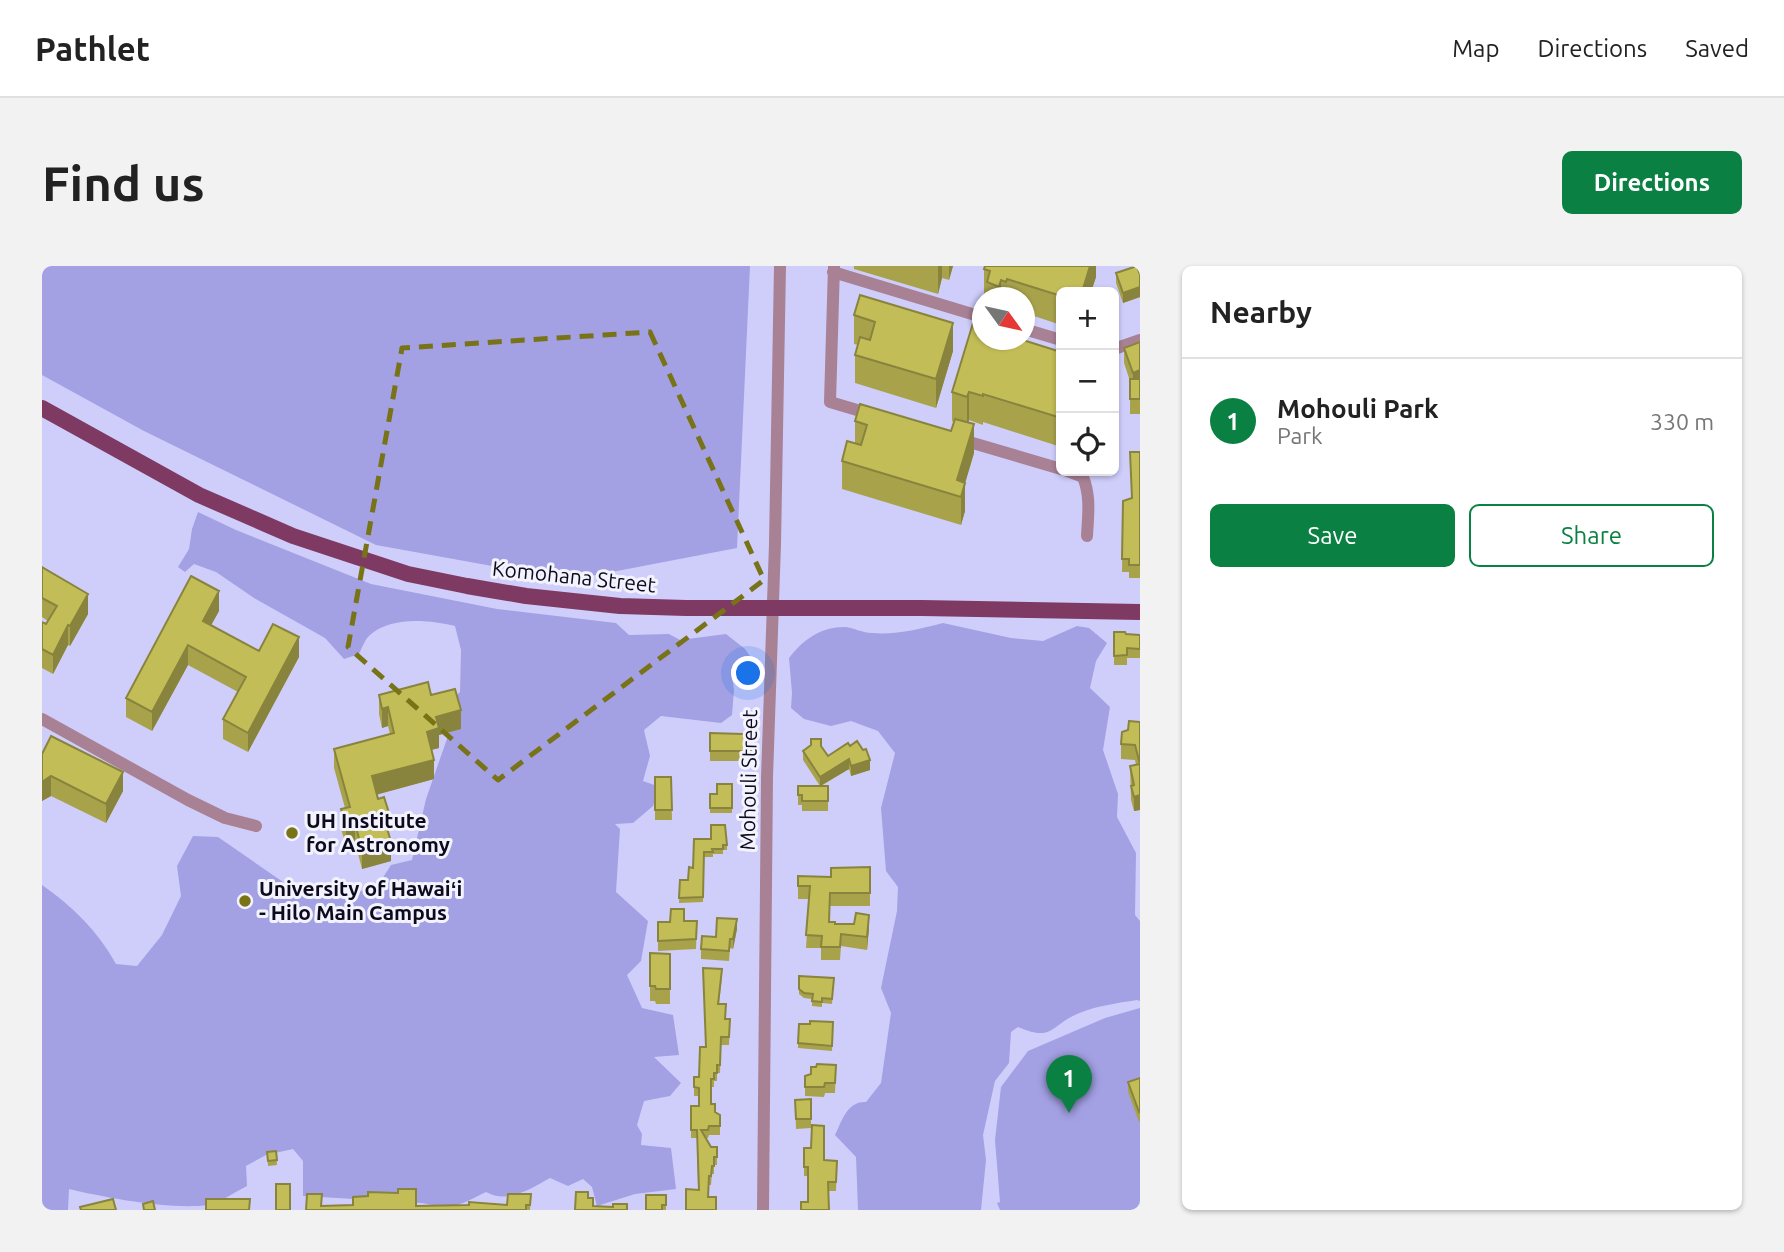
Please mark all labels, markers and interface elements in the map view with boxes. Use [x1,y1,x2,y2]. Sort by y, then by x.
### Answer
text: Pathlet [35,30,150,67]
text: Map [1452,35,1499,62]
text: Directions [1537,35,1647,62]
text: Saved [1685,35,1749,62]
button: Directions [1562,151,1742,214]
text: Find us [42,155,205,210]
north arrow [972,287,1035,350]
map controls [1056,287,1119,476]
button: + [1056,287,1119,350]
text: Nearby [1210,295,1312,329]
button: − [1056,350,1119,413]
text: Mohouli Park [1277,394,1439,423]
text: 1 [1227,409,1239,434]
text: 330 m [1650,409,1714,434]
button: locate [1056,413,1119,476]
text: Park [1277,423,1323,448]
button: Save [1210,504,1455,567]
button: Share [1469,504,1714,567]
street label: Komohana Street [491,555,657,597]
your location [731,656,765,690]
street label: Mohouli Street [735,709,761,851]
place label: UH Institute for Astronomy [306,808,450,856]
marker: UH Institute for Astronomy [284,825,300,841]
place label: University of Hawaiʻi - Hilo Main Campus [259,876,462,924]
marker: University of Hawaiʻi - Hilo Main Campus [237,893,253,909]
pin: 1 [1046,1055,1092,1113]

